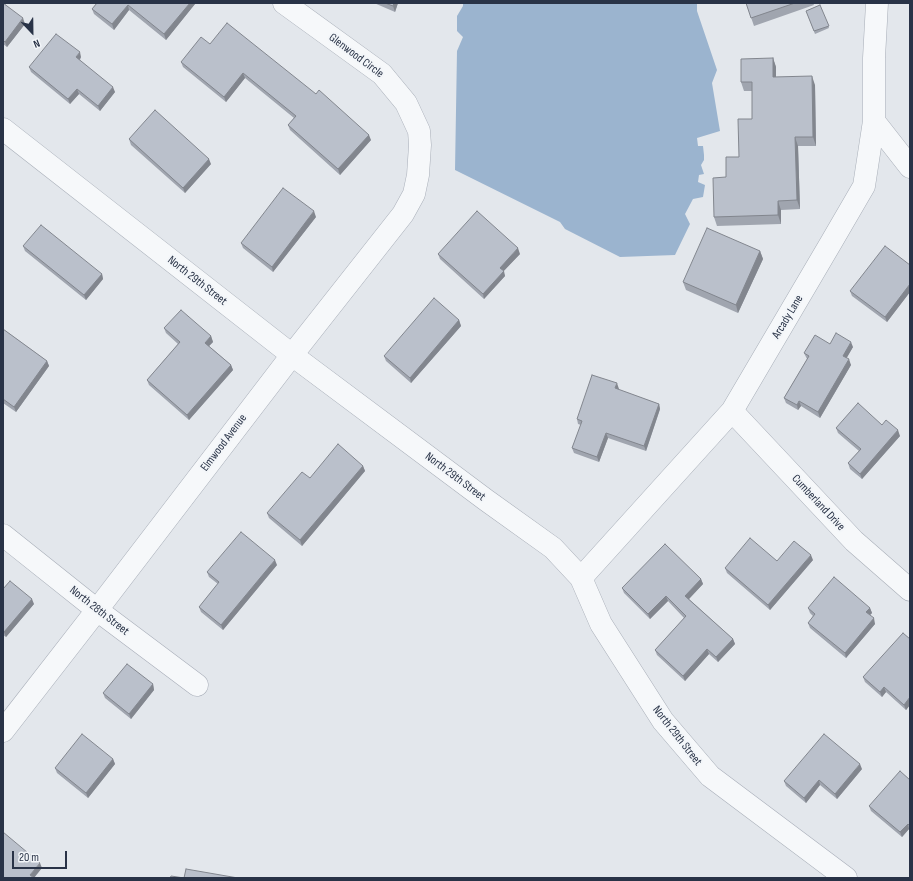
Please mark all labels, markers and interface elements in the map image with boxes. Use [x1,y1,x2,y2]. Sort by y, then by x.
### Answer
north arrow [12,12,52,52]
street label: Glenwood Circle [326,31,386,81]
text: N [32,36,42,51]
street label: North 29th Street [164,253,230,309]
street label: Arcady Lane [769,293,807,341]
street label: Elmwood Avenue [198,412,250,474]
street label: North 29th Street [422,450,488,504]
street label: Cumberland Drive [788,472,848,534]
street label: North 28th Street [66,583,132,639]
street label: North 29th Street [649,703,705,769]
scale bar [14,843,69,869]
text: 20 m [19,850,39,865]

